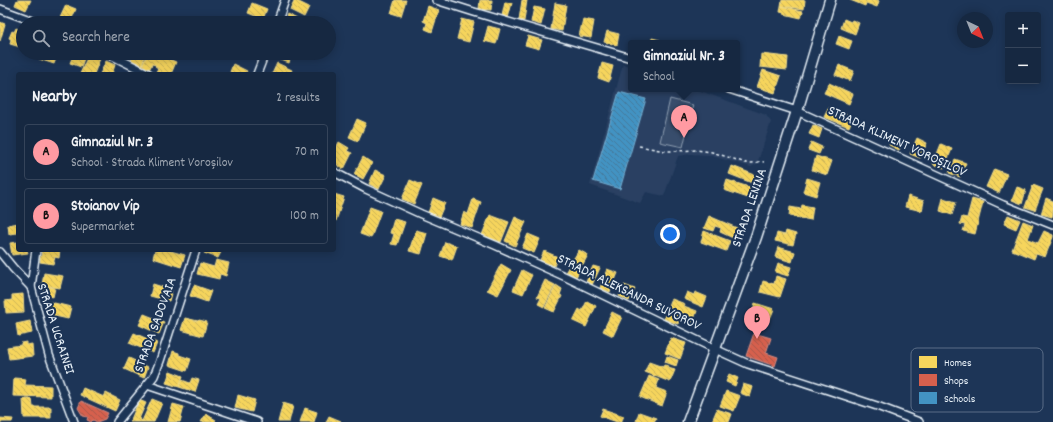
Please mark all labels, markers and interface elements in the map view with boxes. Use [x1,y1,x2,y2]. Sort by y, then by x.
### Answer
north arrow [957,12,993,48]
map controls [1005,12,1041,84]
button: + [1005,12,1041,48]
search box [16,16,336,60]
icon: search [30,27,52,49]
text: Search here [62,27,130,49]
popup [628,40,740,92]
text: Gimnaziul Nr. 3 [643,46,725,68]
button: − [1005,48,1041,84]
text: School [643,68,675,87]
text: Nearby [32,86,76,110]
text: 2 results [276,89,320,108]
street label: STRADA KLIMENT VOROȘILOV [824,101,970,183]
pin: A [671,105,697,138]
text: Gimnaziul Nr. 3 [71,132,153,154]
text: A [42,143,50,162]
text: 70 m [295,143,319,162]
text: School · Strada Kliment Voroșilov [71,154,233,173]
street label: STRADA LENINA [727,166,773,250]
text: Stoianov Vip [71,196,140,218]
text: B [43,207,49,226]
text: 100 m [290,207,319,226]
text: Supermarket [71,218,135,237]
your location [660,224,680,244]
street label: STRADA ALEKSANDR SUVOROV [554,249,705,337]
street label: STRADA SADOVAIA [130,274,183,375]
street label: STRADA UCRAINEI [31,281,79,378]
pin: B [744,306,770,339]
legend [911,348,1043,412]
text: Homes [944,356,972,372]
text: Shops [944,374,969,390]
text: Schools [944,392,976,408]

